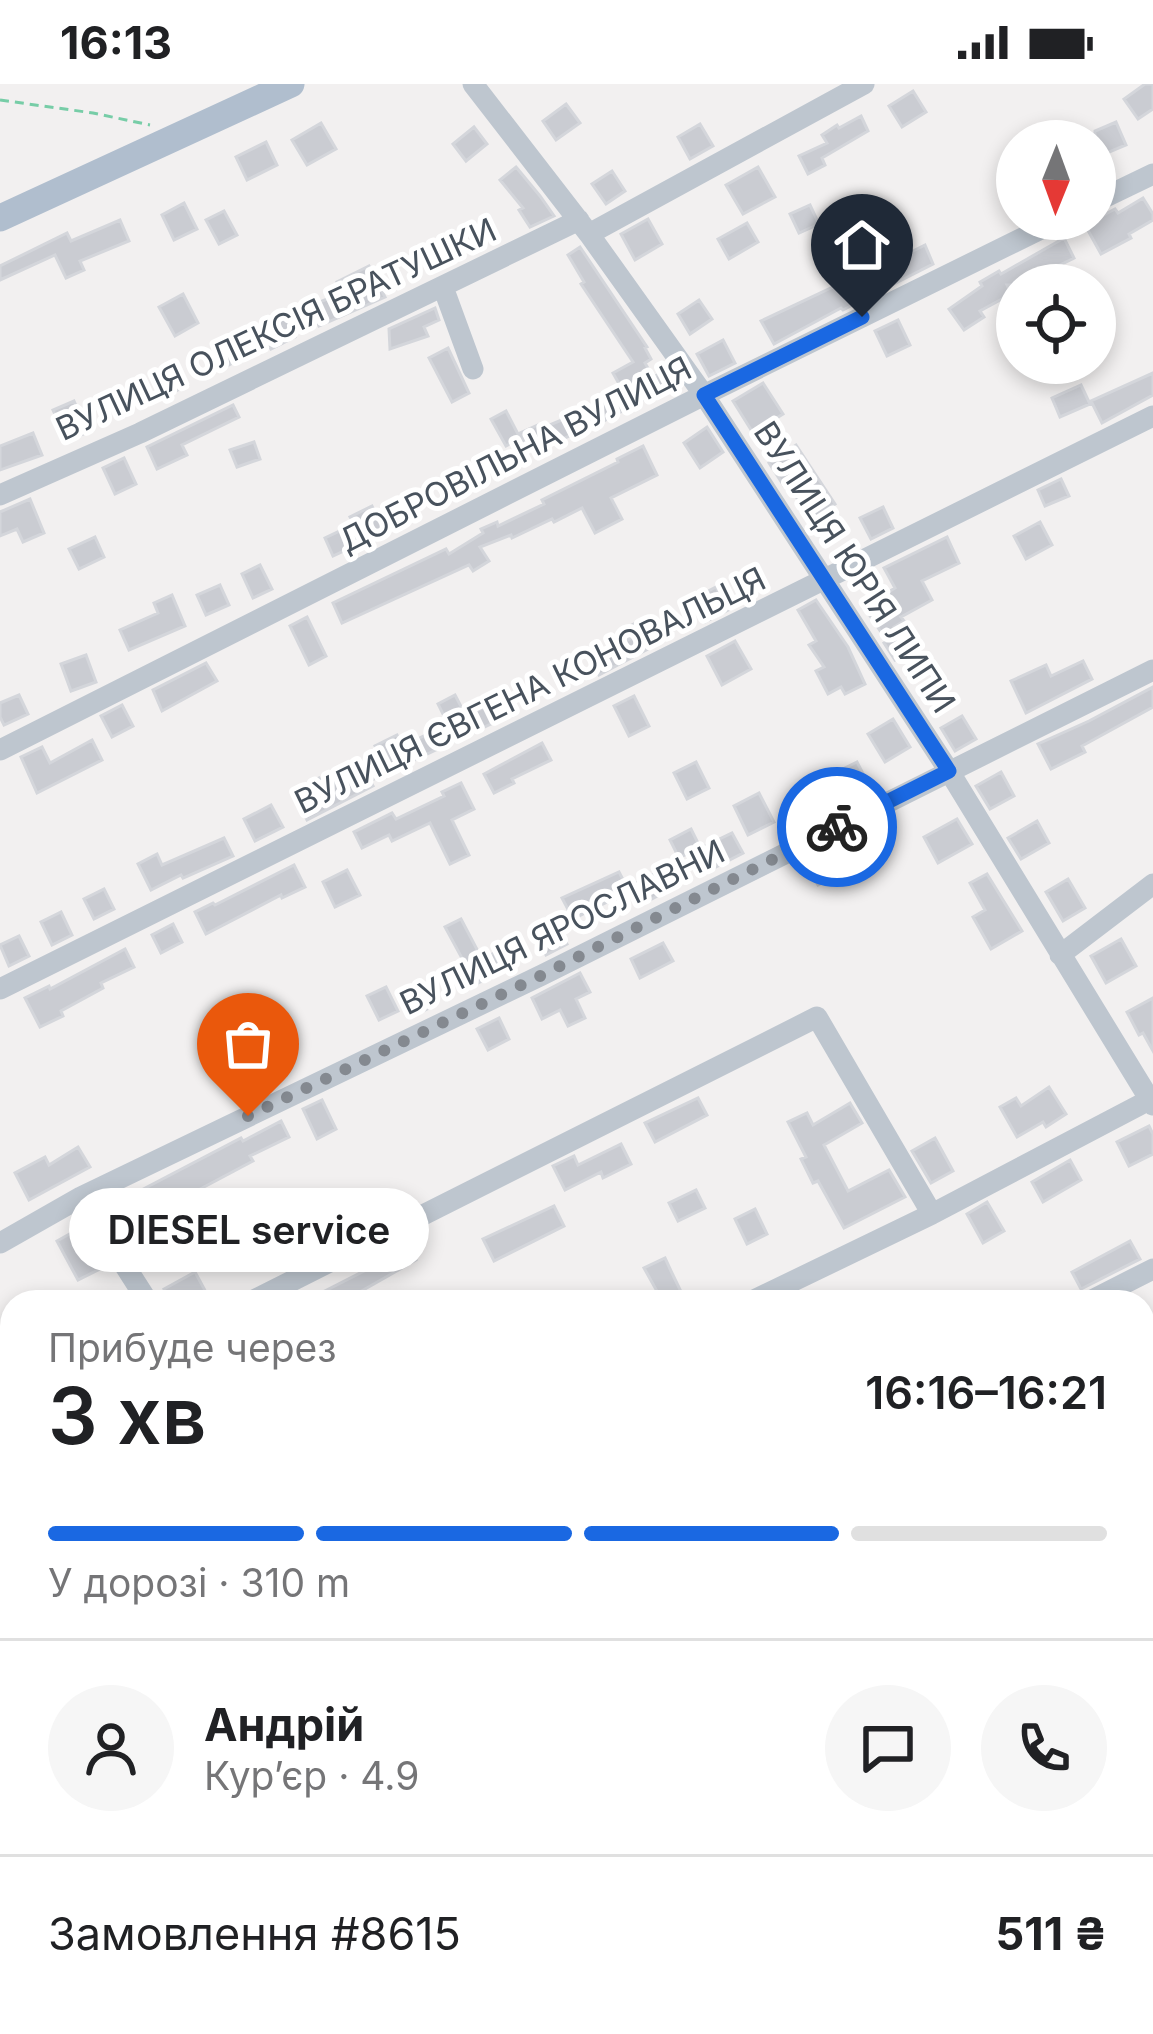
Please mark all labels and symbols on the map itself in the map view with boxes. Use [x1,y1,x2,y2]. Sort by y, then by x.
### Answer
north arrow [996,120,1116,240]
pin [811,194,913,317]
street label: ВУЛИЦЯ ОЛЕКСІЯ БРАТУШКИ [50,209,502,449]
street label: ДОБРОВІЛЬНА ВУЛИЦЯ [332,348,698,560]
street label: ВУЛИЦЯ ЮРІЯ ЛИПИ [746,414,964,720]
street label: ВУЛИЦЯ ЄВГЕНА КОНОВАЛЬЦЯ [288,558,772,822]
courier [777,767,897,887]
street label: ВУЛИЦЯ ЯРОСЛАВНИ [393,831,731,1023]
pin [197,993,299,1116]
callout: DIESEL service [68,1188,428,1272]

